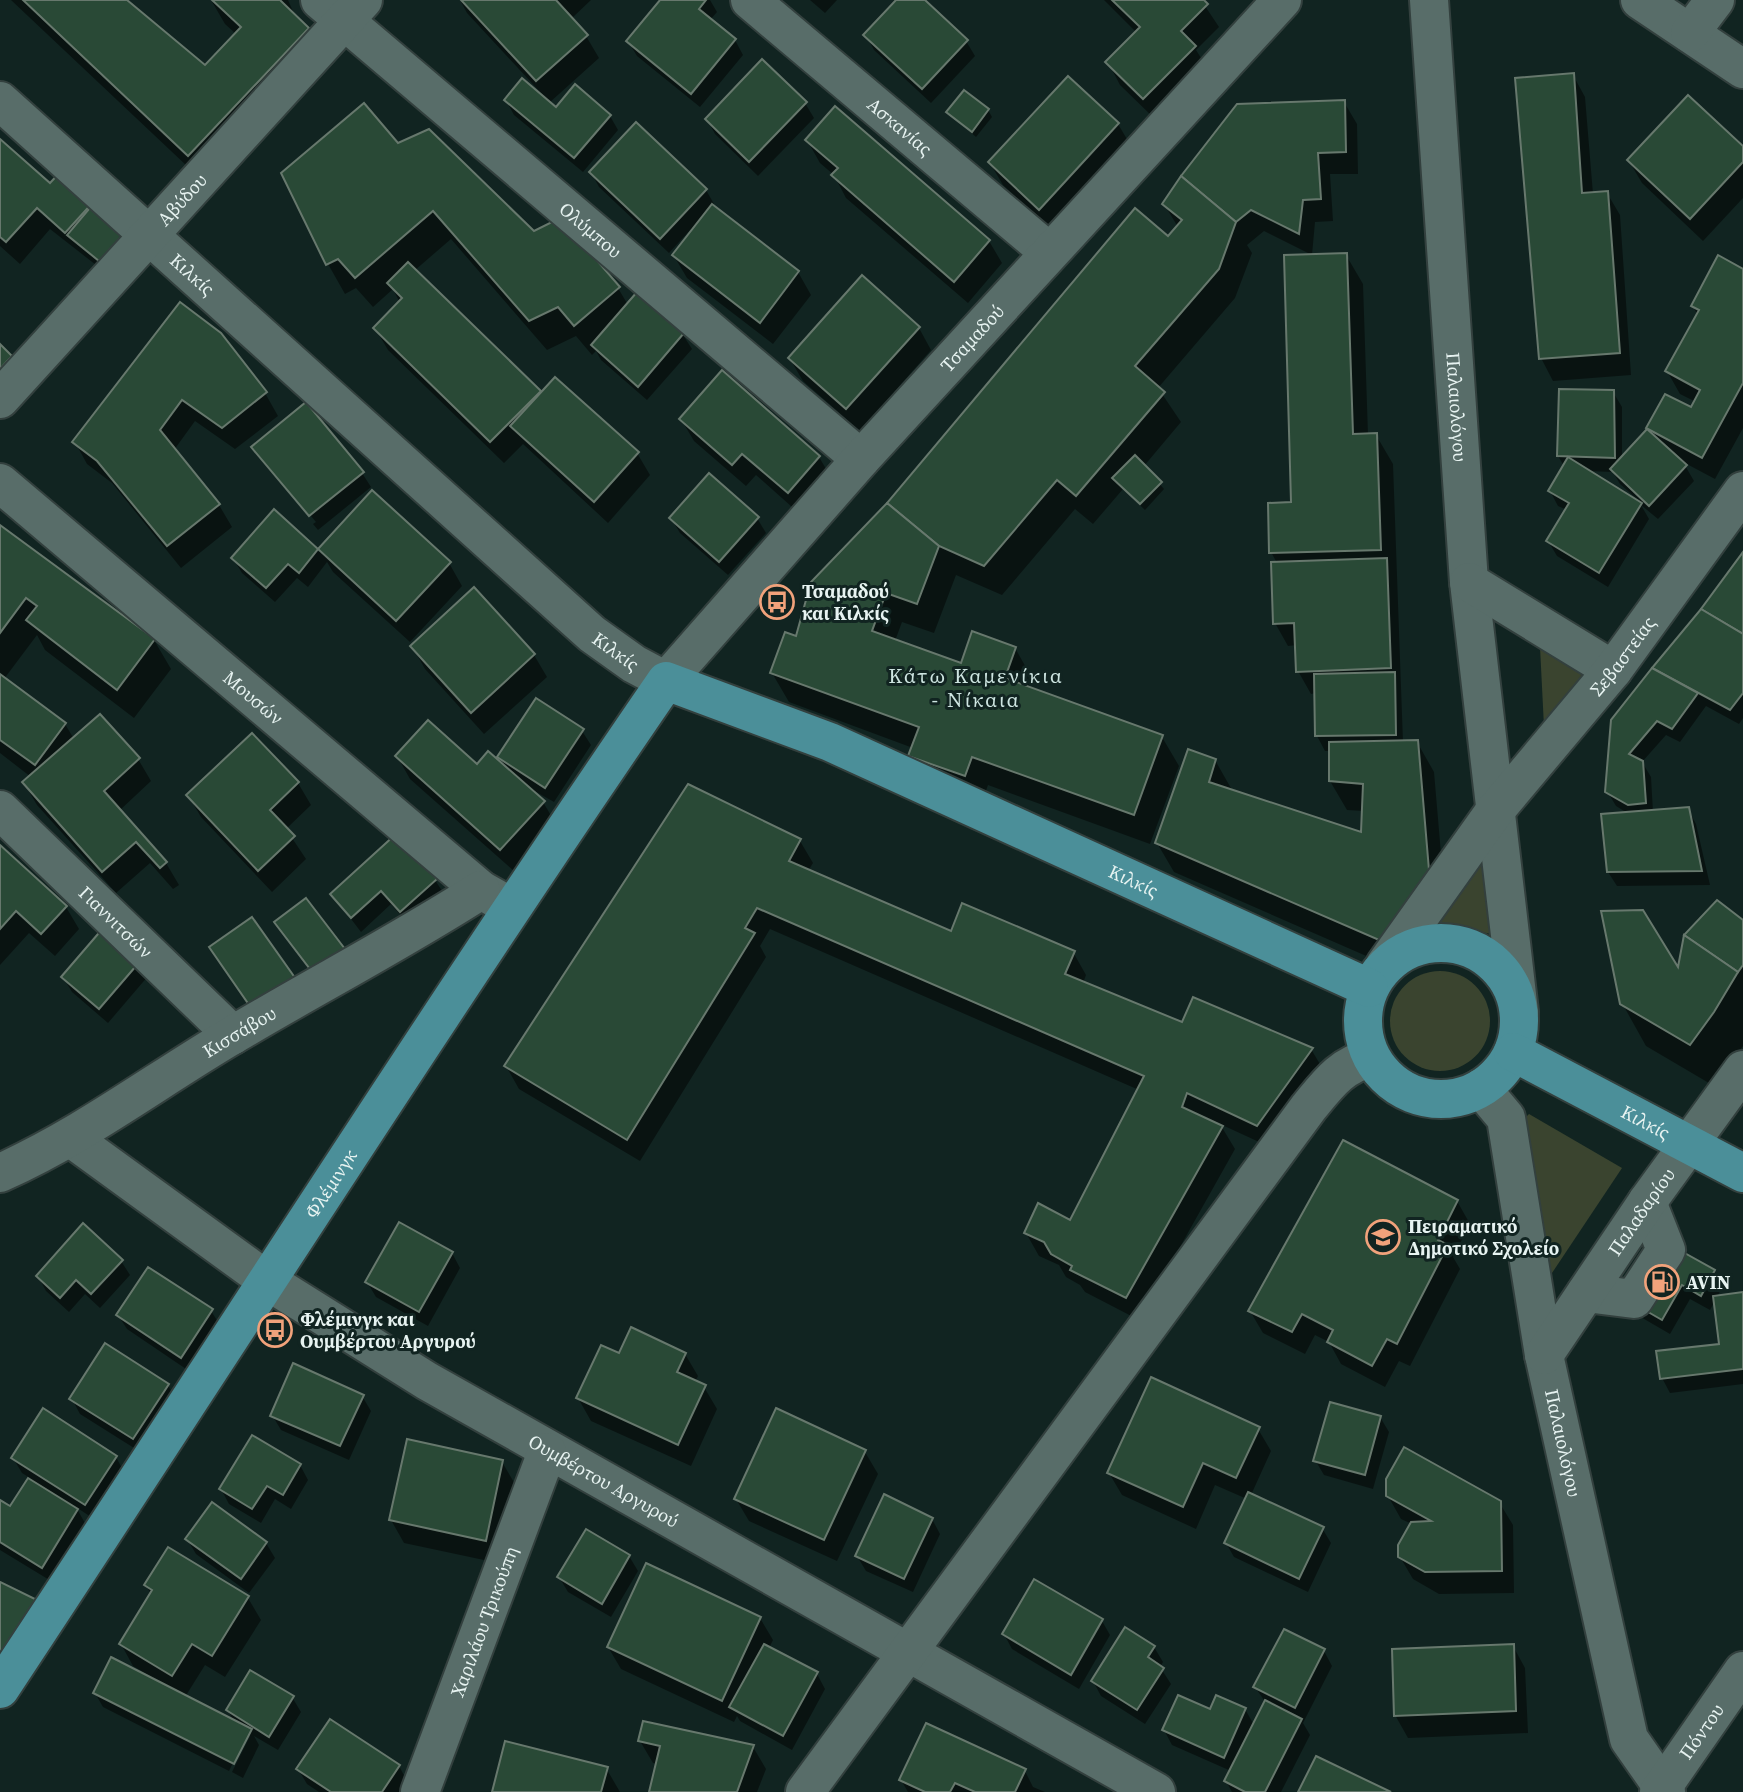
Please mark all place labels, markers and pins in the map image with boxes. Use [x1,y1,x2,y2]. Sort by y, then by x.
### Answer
place label: Τσαμαδού και Κιλκίς [802,578,889,626]
bus stop icon: Τσαμαδού και Κιλκίς [758,583,796,621]
place label: Πειραματικό Δημοτικό Σχολείο [1408,1213,1559,1261]
school or university icon: Πειραματικό Δημοτικό Σχολείο [1364,1218,1402,1256]
fuel station icon: AVIN [1643,1263,1681,1301]
place label: AVIN [1686,1269,1731,1295]
place label: Φλέμινγκ και Ουμβέρτου Αργυρού [300,1306,476,1354]
bus stop icon: Φλέμινγκ και Ουμβέρτου Αργυρού [256,1311,294,1349]

